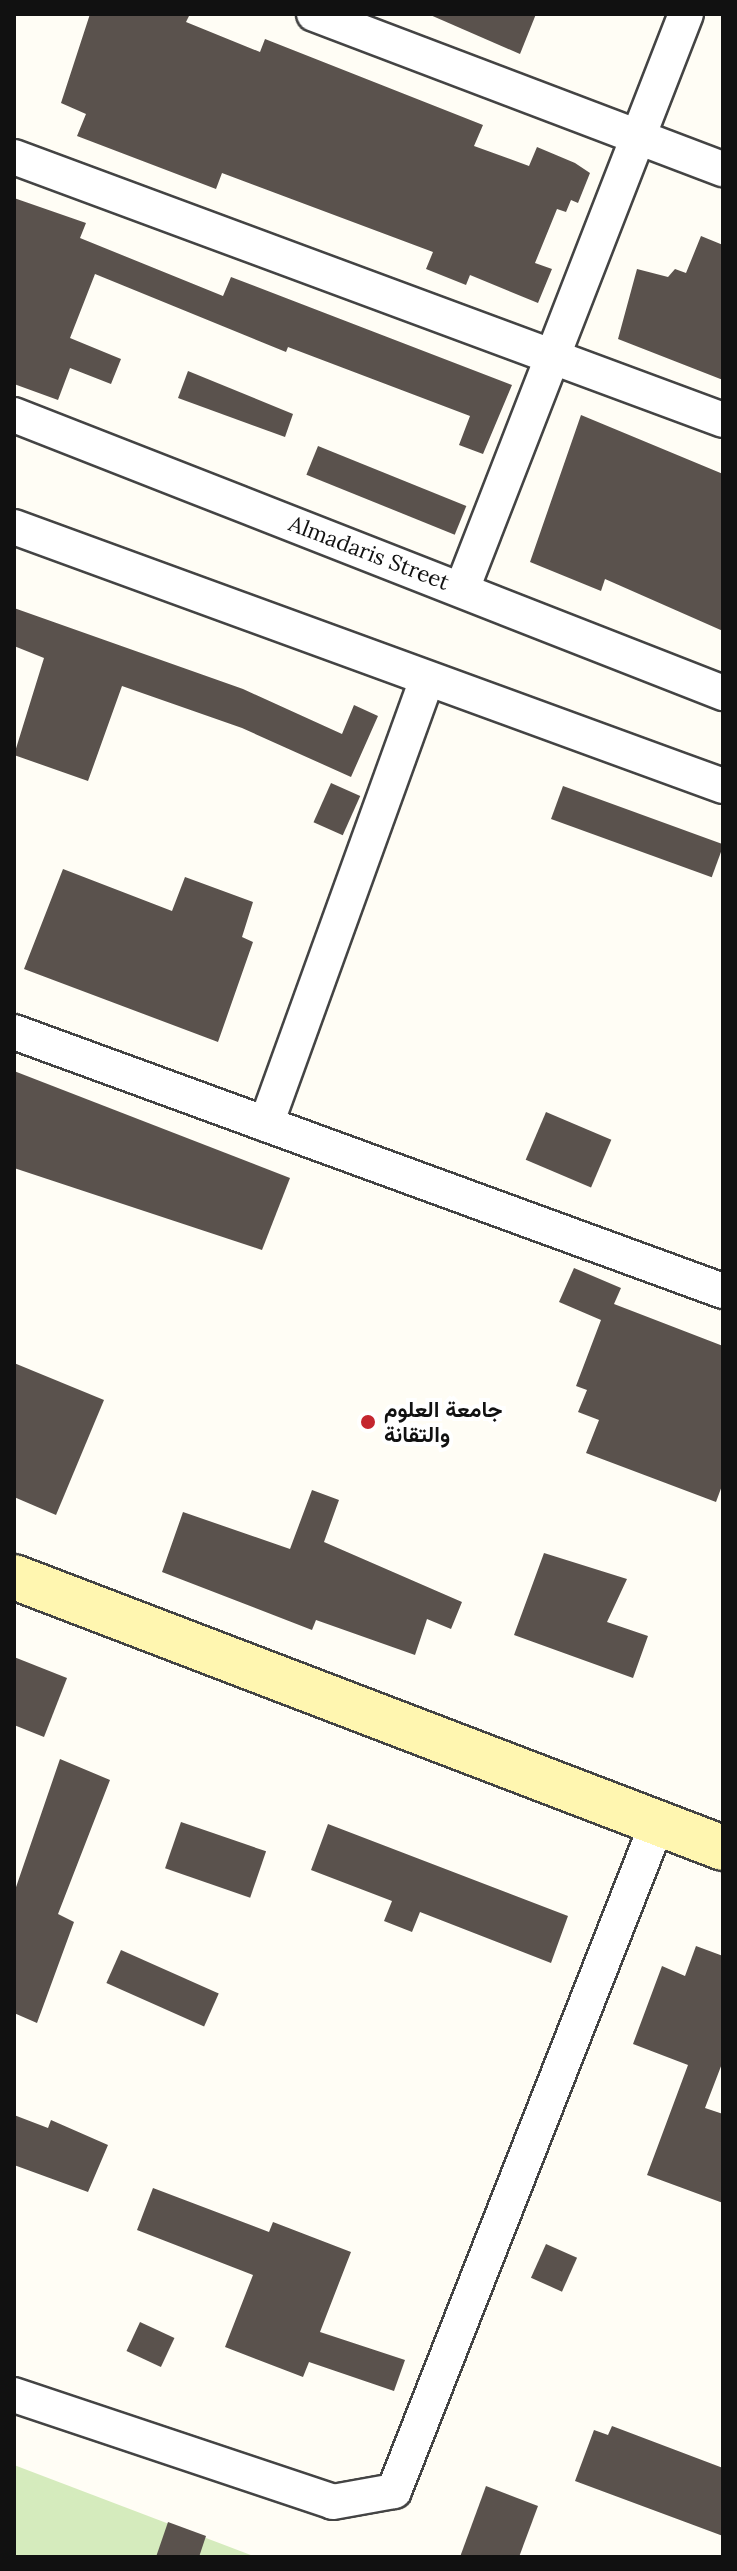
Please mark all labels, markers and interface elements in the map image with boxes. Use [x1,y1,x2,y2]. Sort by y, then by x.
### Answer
street label: Almadaris Street [285,510,453,596]
place label: جامعة العلوم والتقانة [384,1396,502,1448]
marker: جامعة العلوم والتقانة [359,1413,377,1431]

